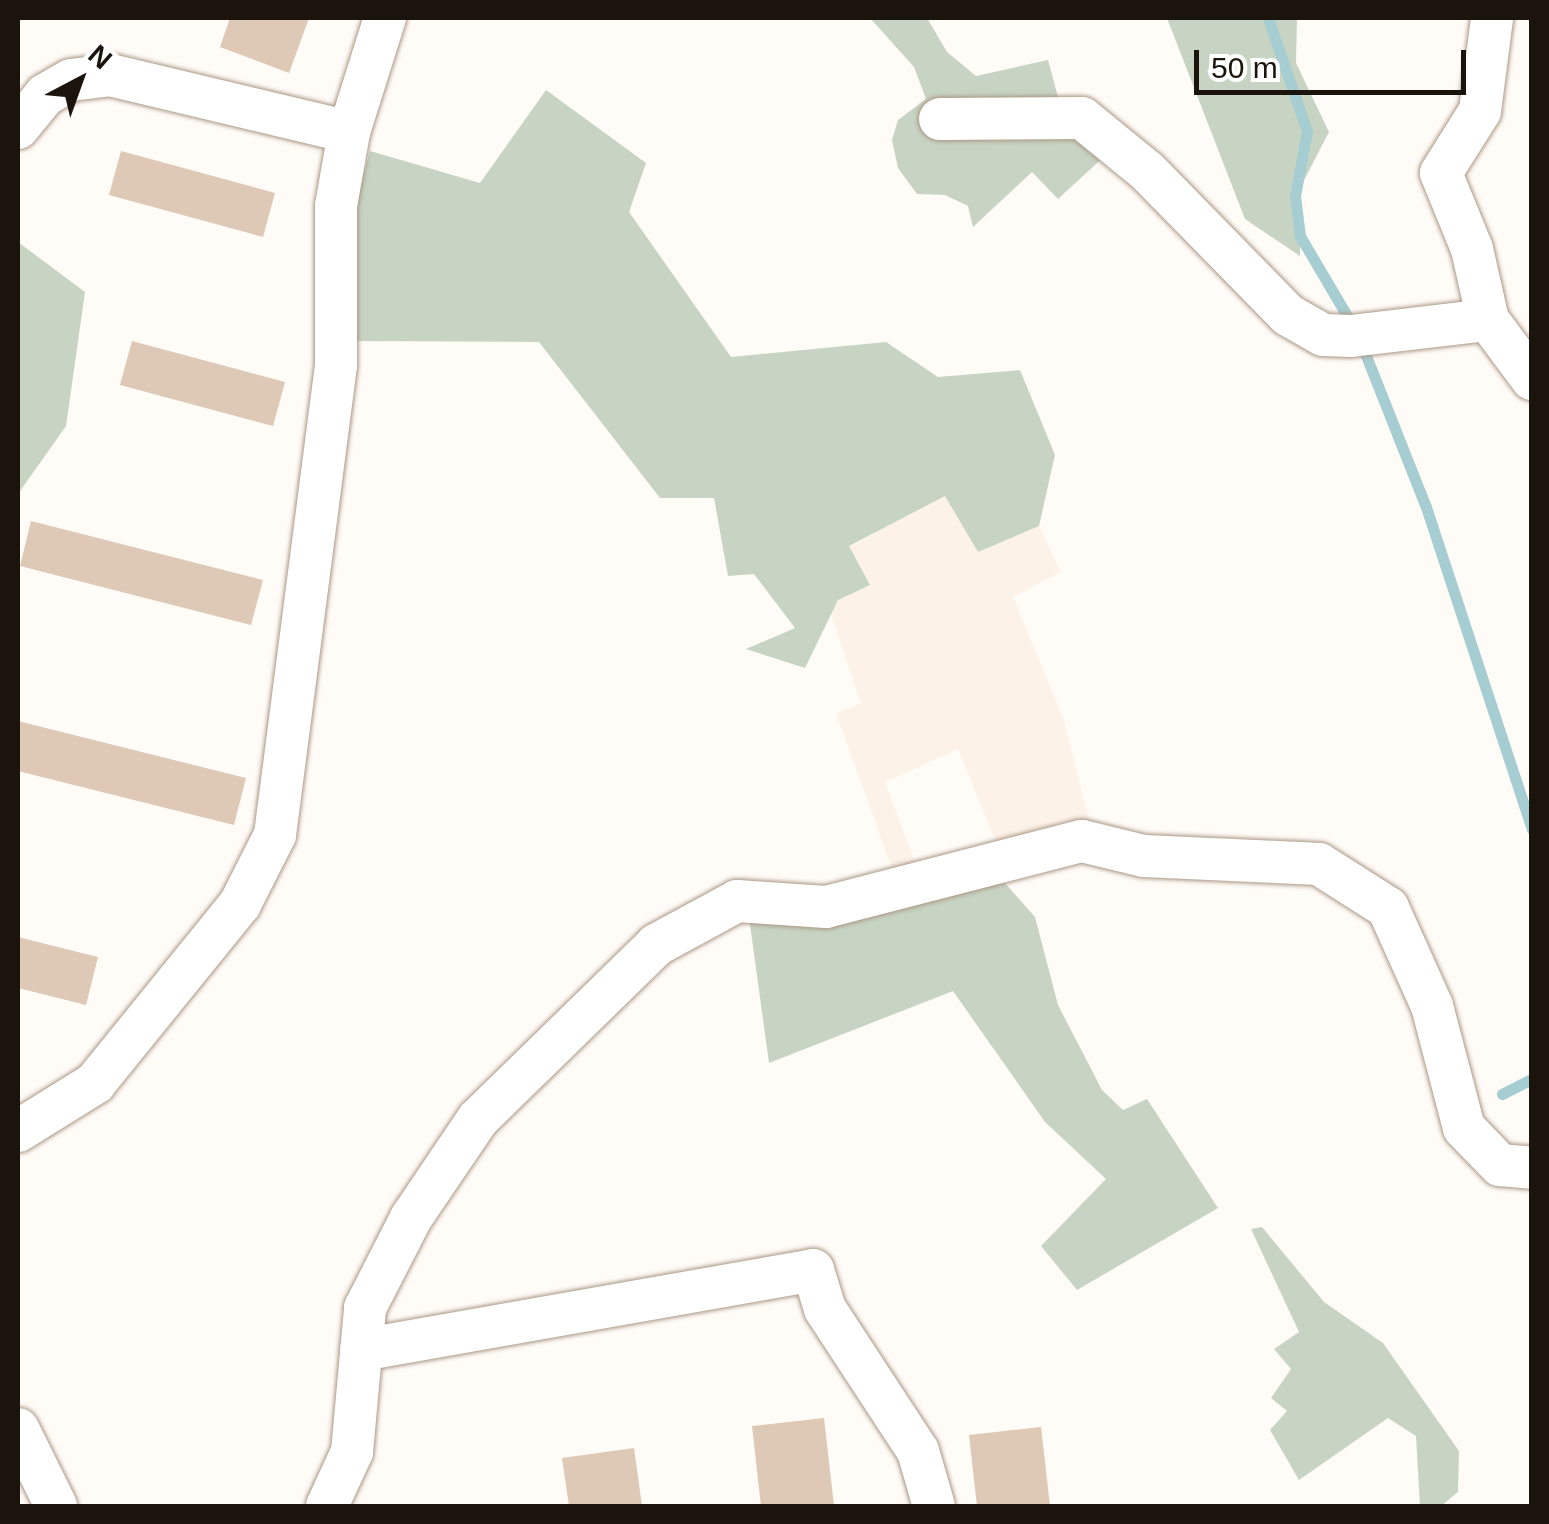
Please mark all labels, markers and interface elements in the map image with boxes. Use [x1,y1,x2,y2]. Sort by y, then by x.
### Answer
north arrow [30,30,130,130]
scale bar [1199,30,1472,92]
text: N [82,39,118,75]
text: 50 m [1211,51,1278,84]

